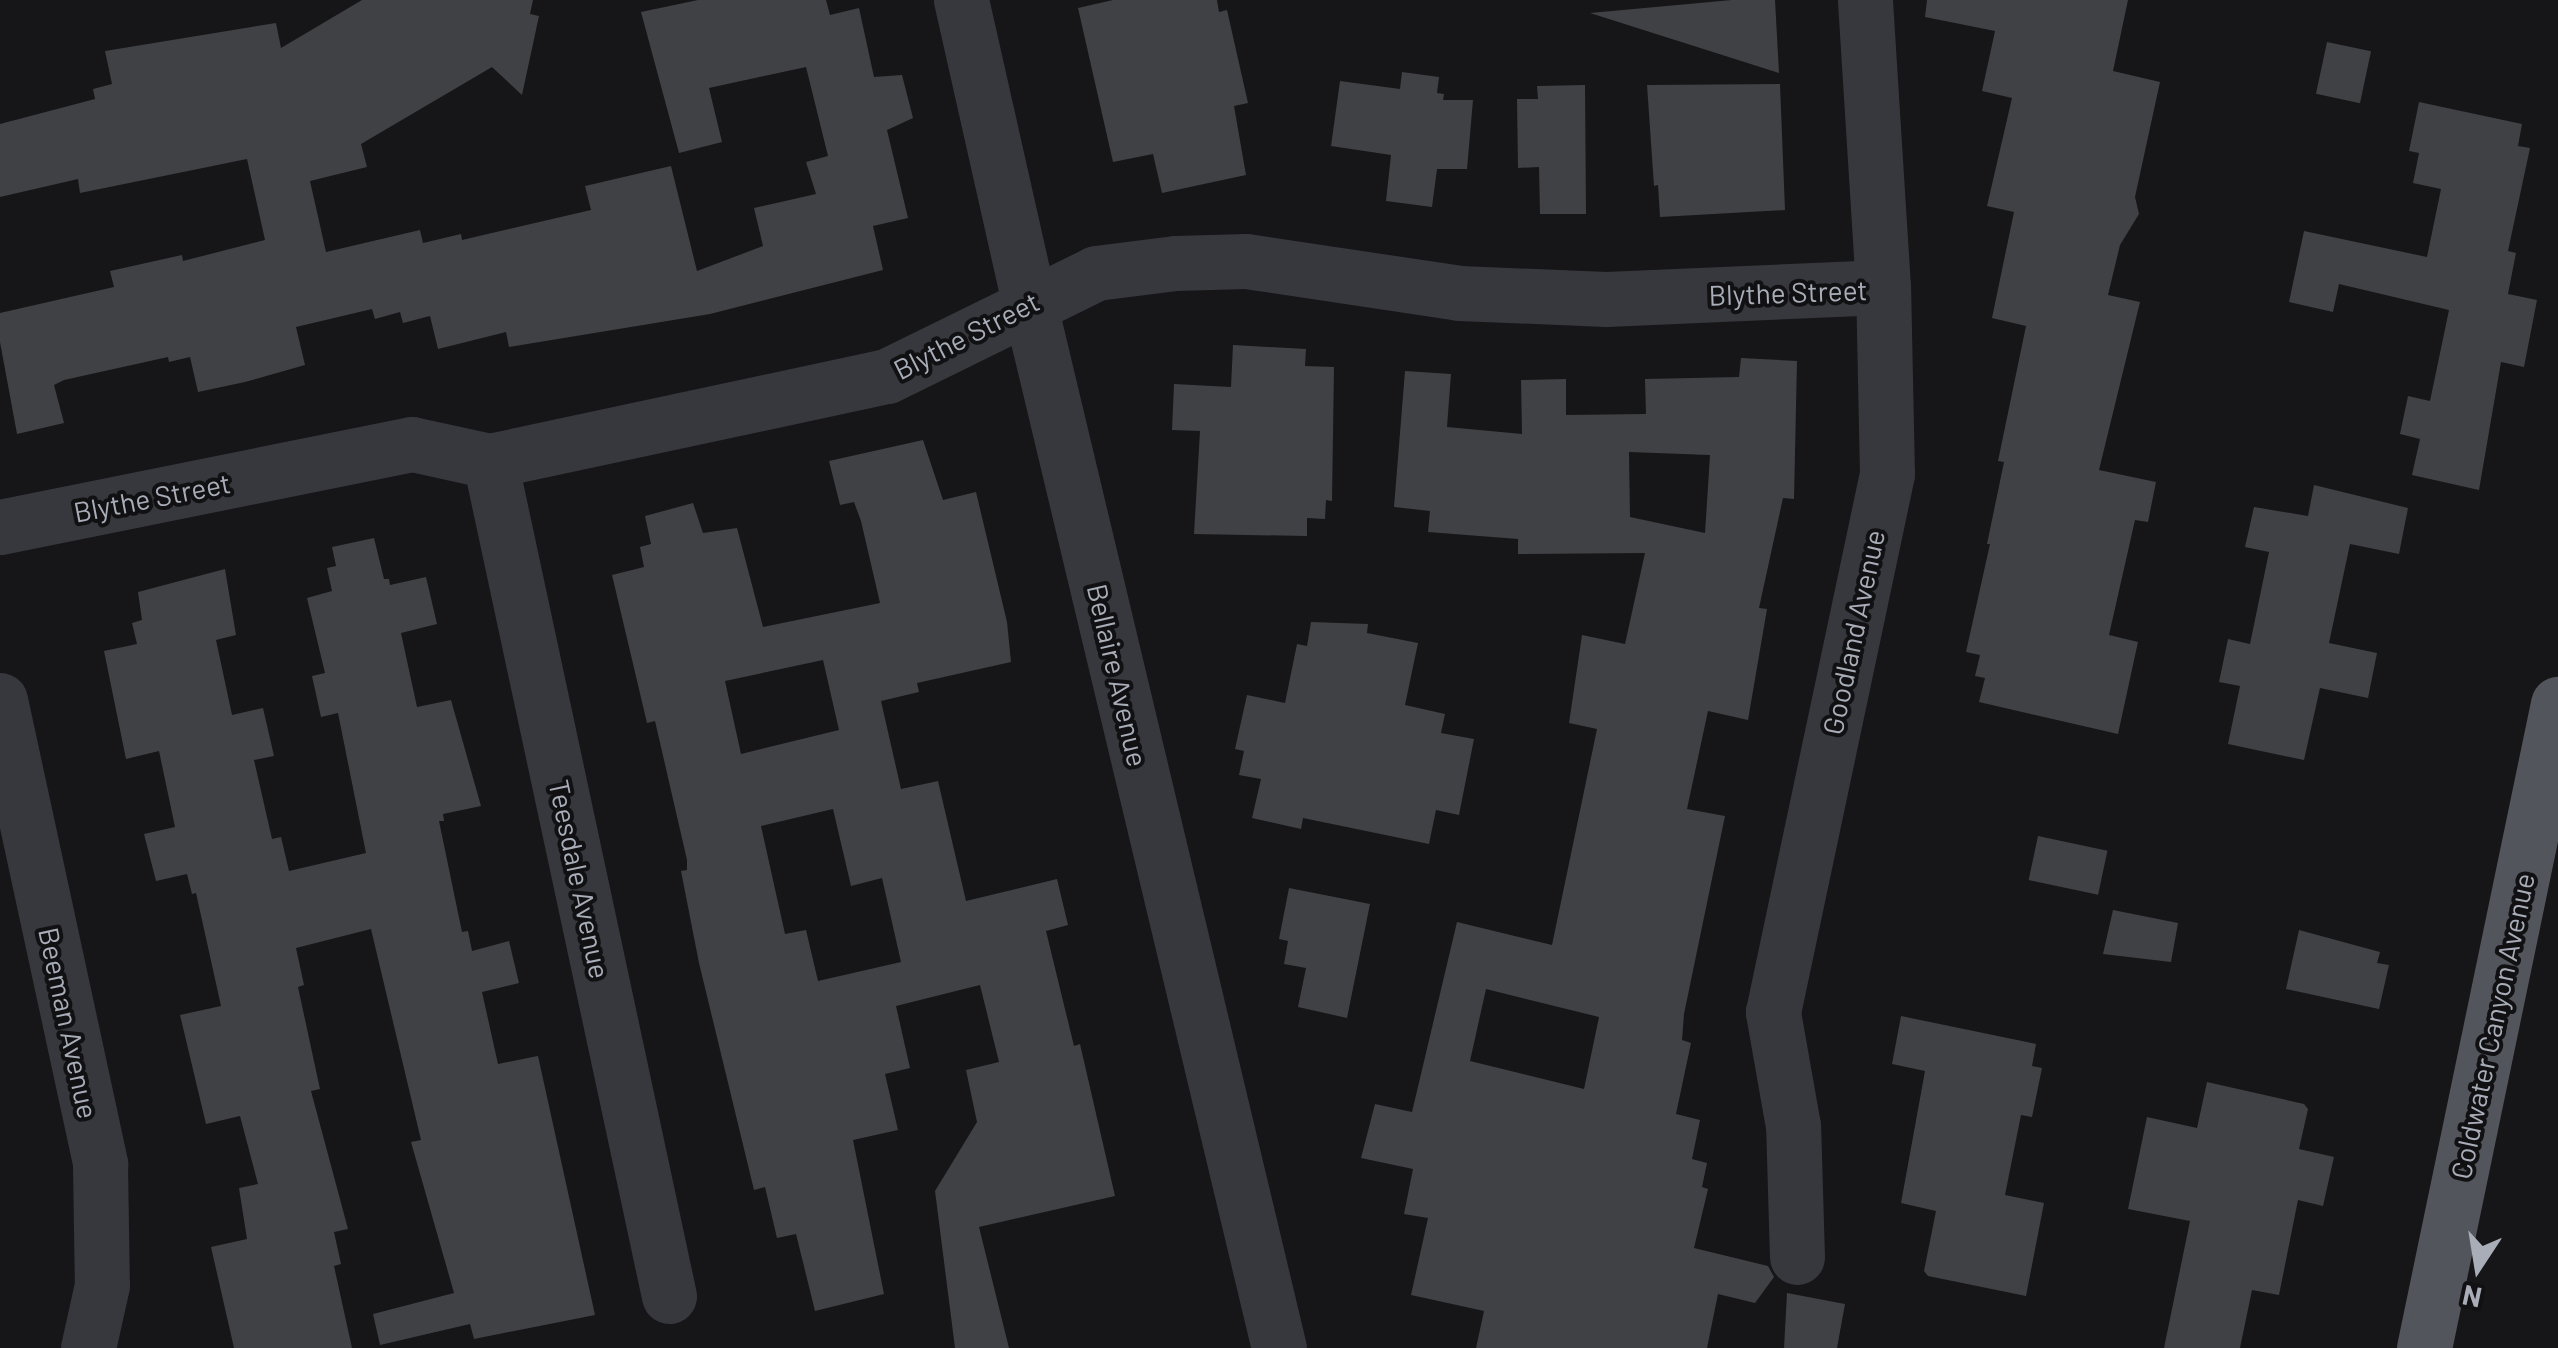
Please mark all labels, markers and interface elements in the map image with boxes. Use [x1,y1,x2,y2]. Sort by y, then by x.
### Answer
street label: Blythe Street [1708,272,1868,312]
street label: Blythe Street [888,284,1044,386]
street label: Blythe Street [71,465,233,529]
street label: Goodland Avenue [1815,527,1891,737]
street label: Bellaire Avenue [1081,580,1155,770]
street label: Teesdale Avenue [543,776,617,982]
street label: Coldwater Canyon Avenue [2443,870,2541,1182]
street label: Beeman Avenue [32,924,106,1122]
north arrow [2428,1218,2528,1318]
text: N [2459,1279,2484,1316]

